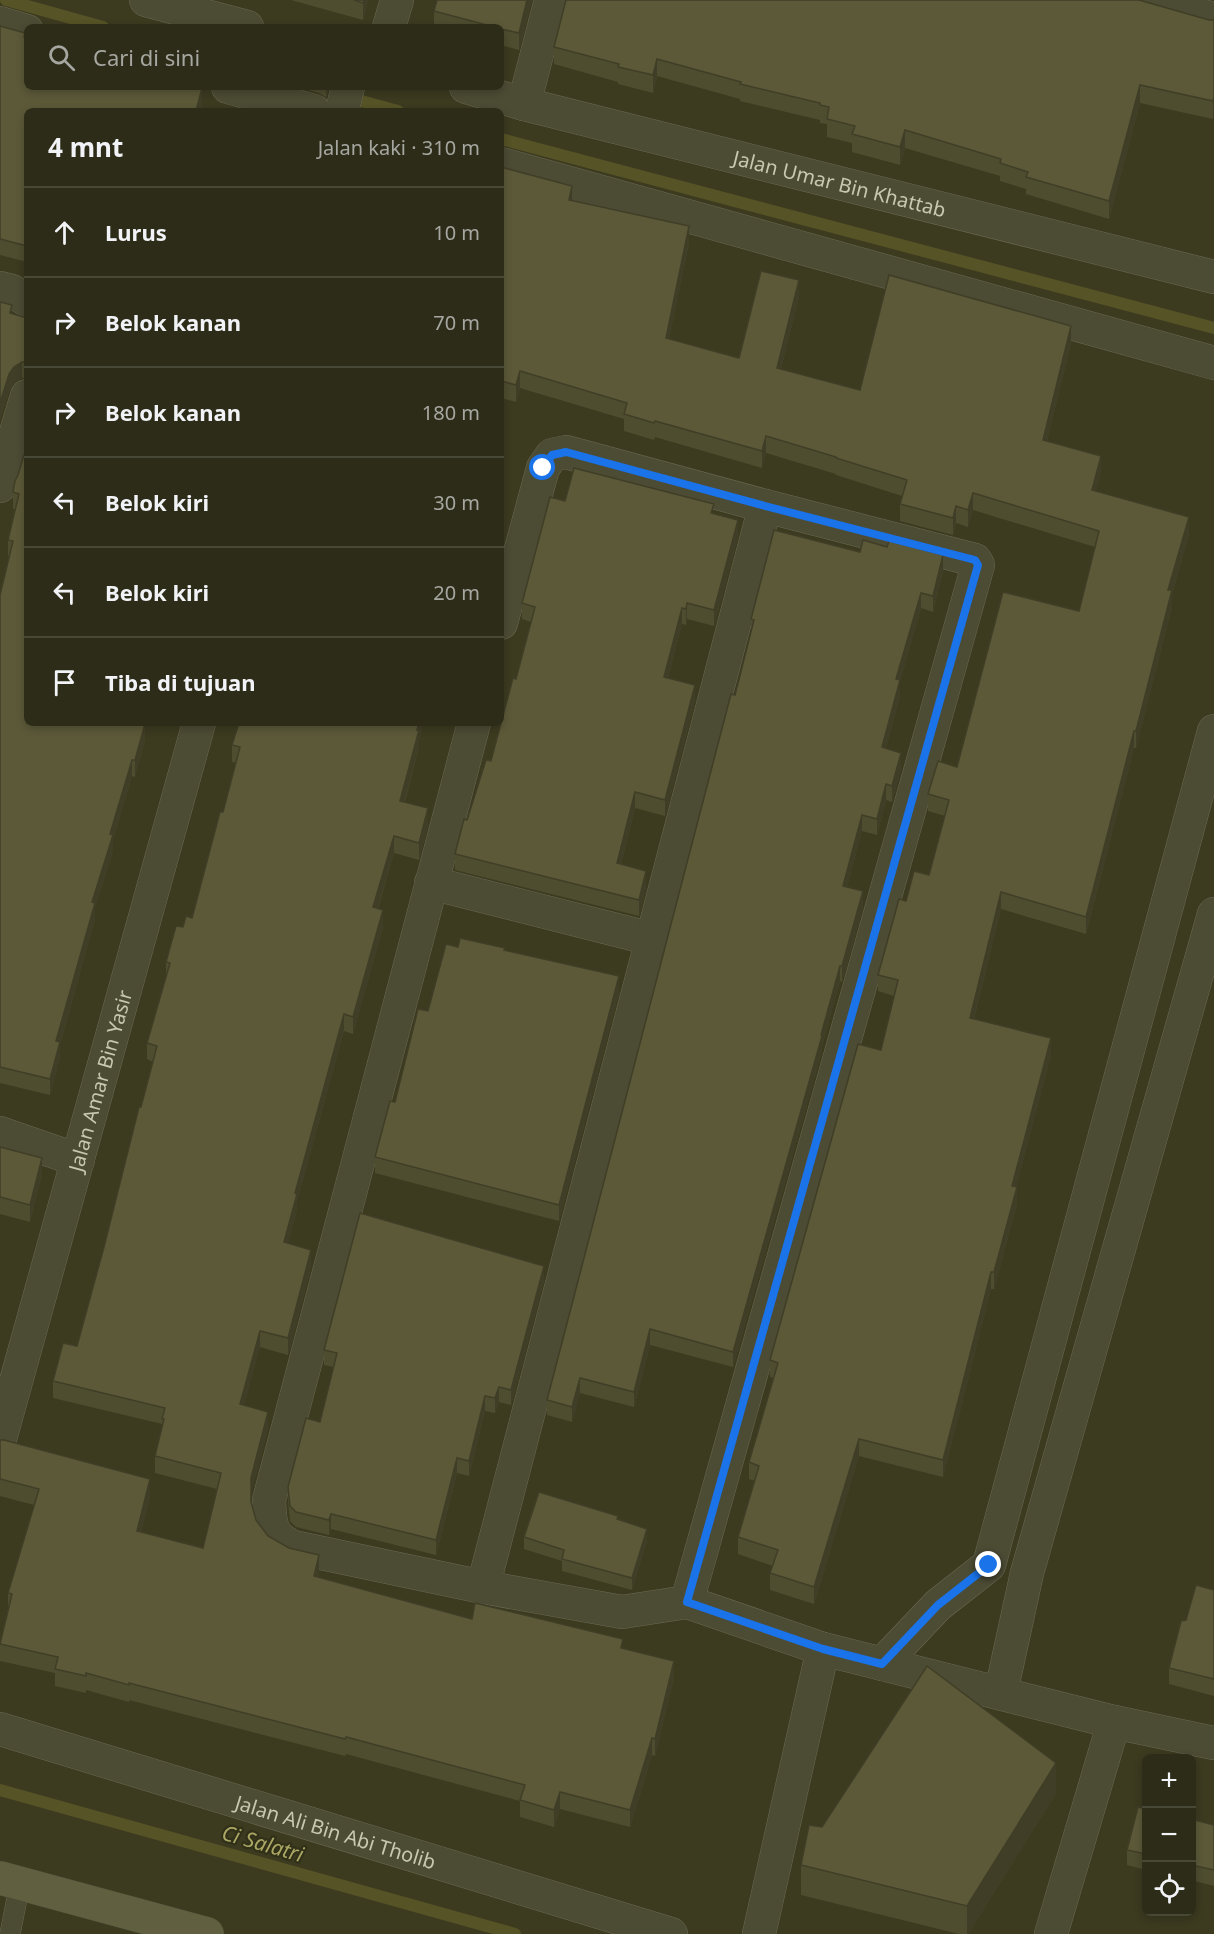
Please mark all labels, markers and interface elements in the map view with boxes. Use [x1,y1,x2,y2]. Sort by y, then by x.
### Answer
search box [24,24,504,90]
icon: search [45,41,78,74]
text: Cari di sini [93,42,200,72]
text: 4 mnt [48,129,123,165]
text: Jalan kaki · 310 m [318,134,480,161]
street label: Jalan Umar Bin Khattab [729,143,949,223]
icon: ahead [48,216,81,249]
text: Lurus [105,217,167,247]
text: 10 m [433,219,480,246]
icon: right [48,306,81,339]
text: Belok kanan [105,307,241,337]
text: 70 m [433,309,480,336]
icon: right [48,396,81,429]
text: Belok kanan [105,397,241,427]
text: 180 m [422,399,480,426]
route start [529,454,555,480]
icon: left [48,486,81,519]
text: Belok kiri [105,487,209,517]
text: 30 m [433,489,480,516]
icon: left [48,576,81,609]
text: Belok kiri [105,577,209,607]
text: 20 m [433,579,480,606]
icon: arrive [48,666,81,699]
text: Tiba di tujuan [105,667,255,697]
street label: Jalan Amar Bin Yasir [61,987,138,1176]
route end [975,1551,1001,1577]
map controls [1142,1754,1196,1916]
button: + [1142,1754,1196,1808]
street label: Jalan Ali Bin Abi Tholib [230,1788,439,1875]
button: − [1142,1808,1196,1862]
water label: Ci Salatri [219,1818,308,1868]
button: locate [1142,1862,1196,1916]

